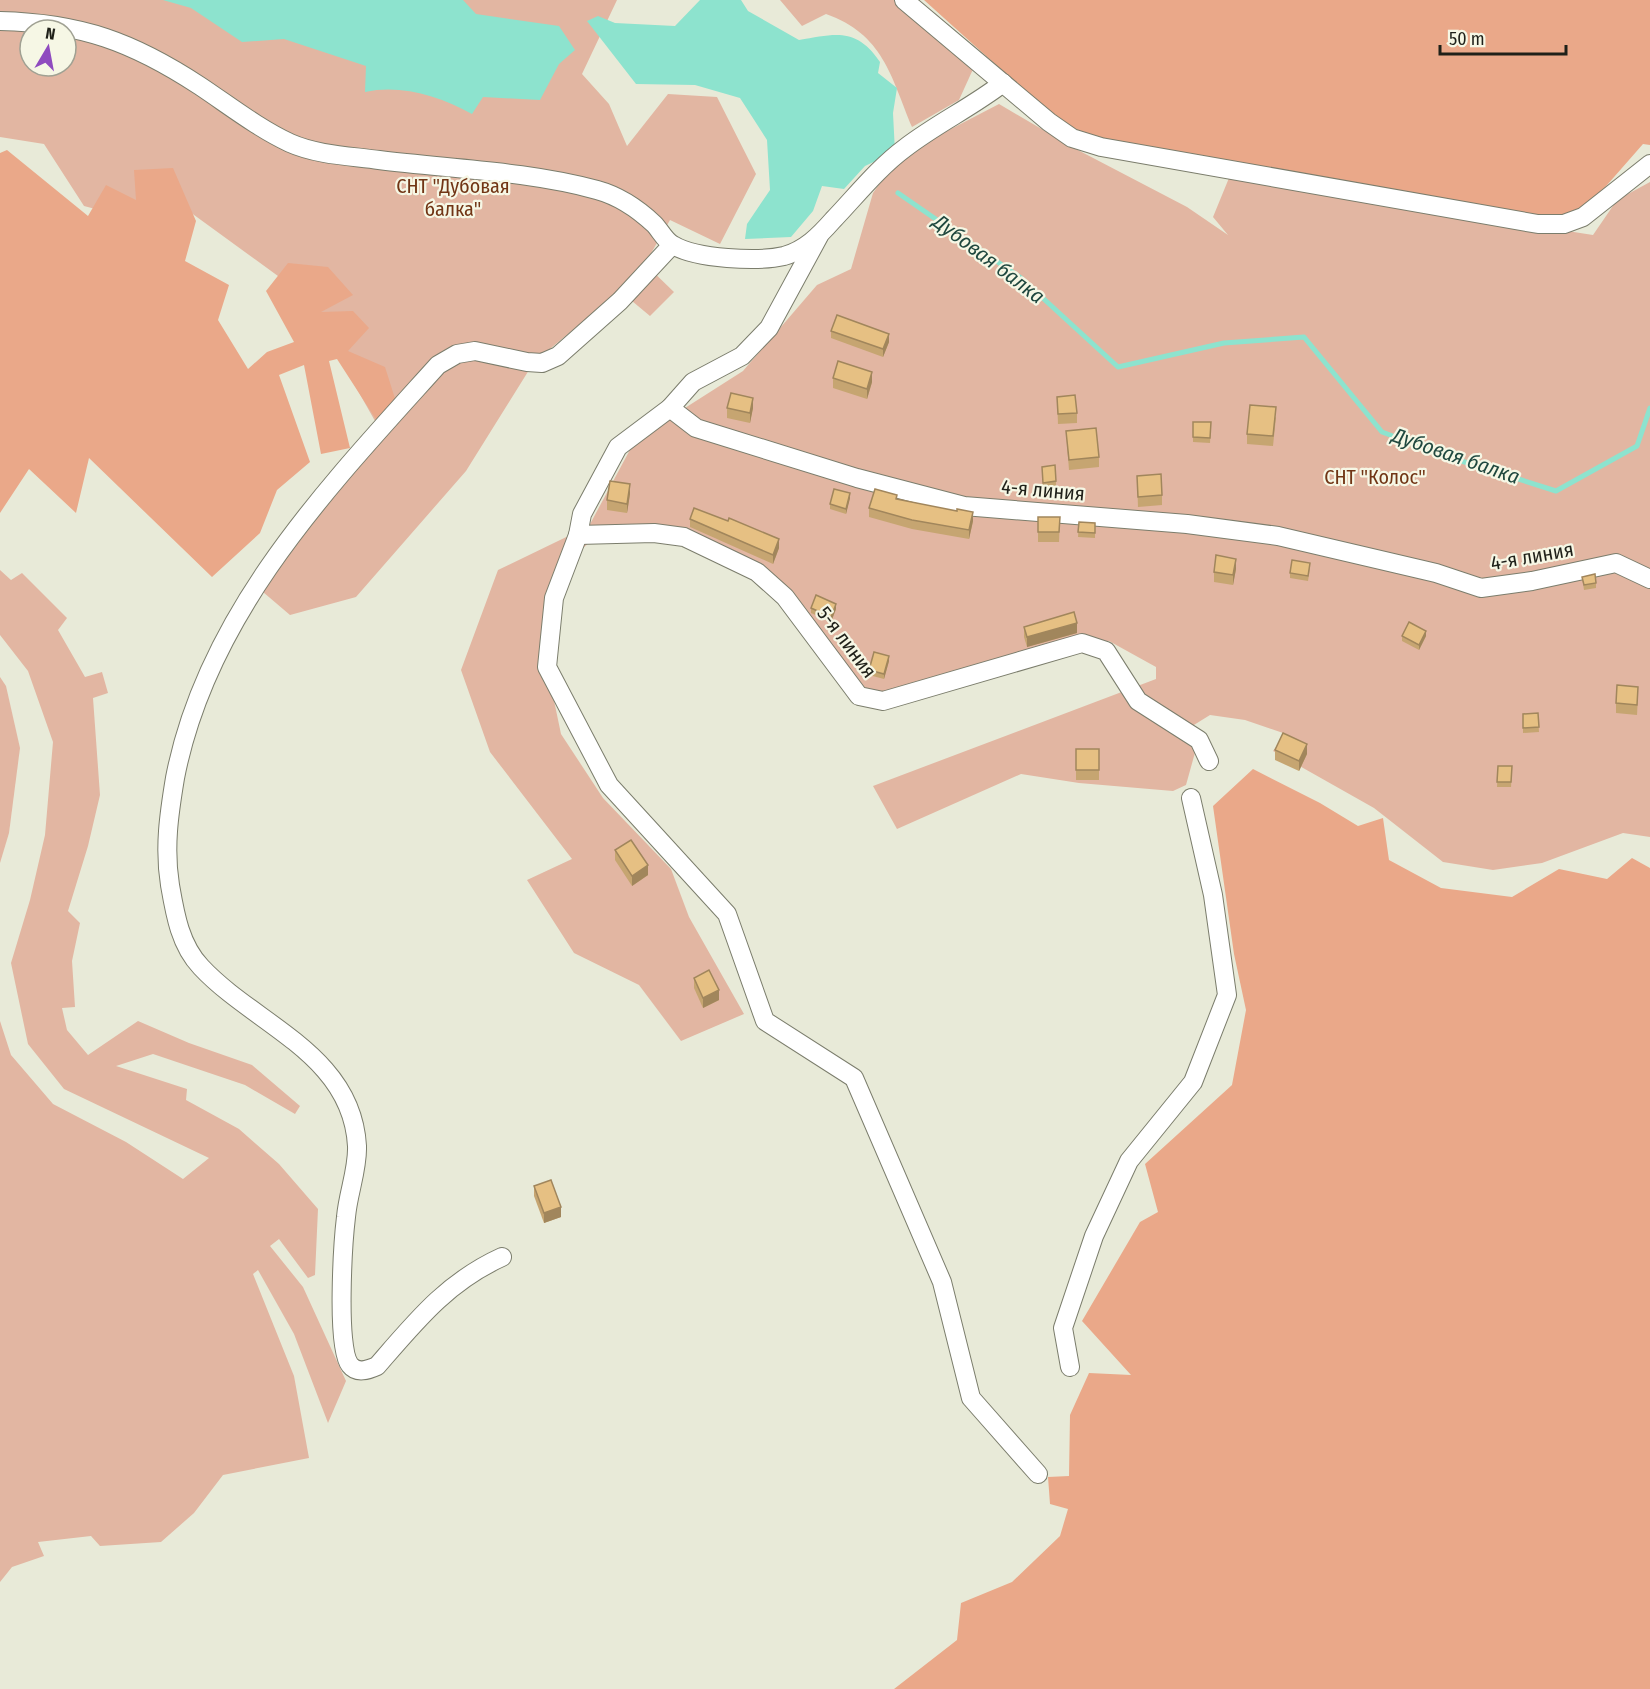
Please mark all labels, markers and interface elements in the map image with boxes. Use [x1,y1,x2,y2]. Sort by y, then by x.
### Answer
north arrow [18,18,78,78]
scale bar [1440,18,1566,56]
text: N [44,24,57,44]
text: 50 m [1449,28,1485,50]
park label: СНТ "Дубовая балка" [396,174,510,221]
water label: Дубовая балка [927,207,1050,309]
water label: Дубовая балка [1387,421,1523,490]
park label: СНТ "Колос" [1324,465,1426,489]
street label: 4-я линия [1000,474,1086,506]
street label: 4-я линия [1489,537,1575,575]
street label: 5-я линия [812,602,882,682]

